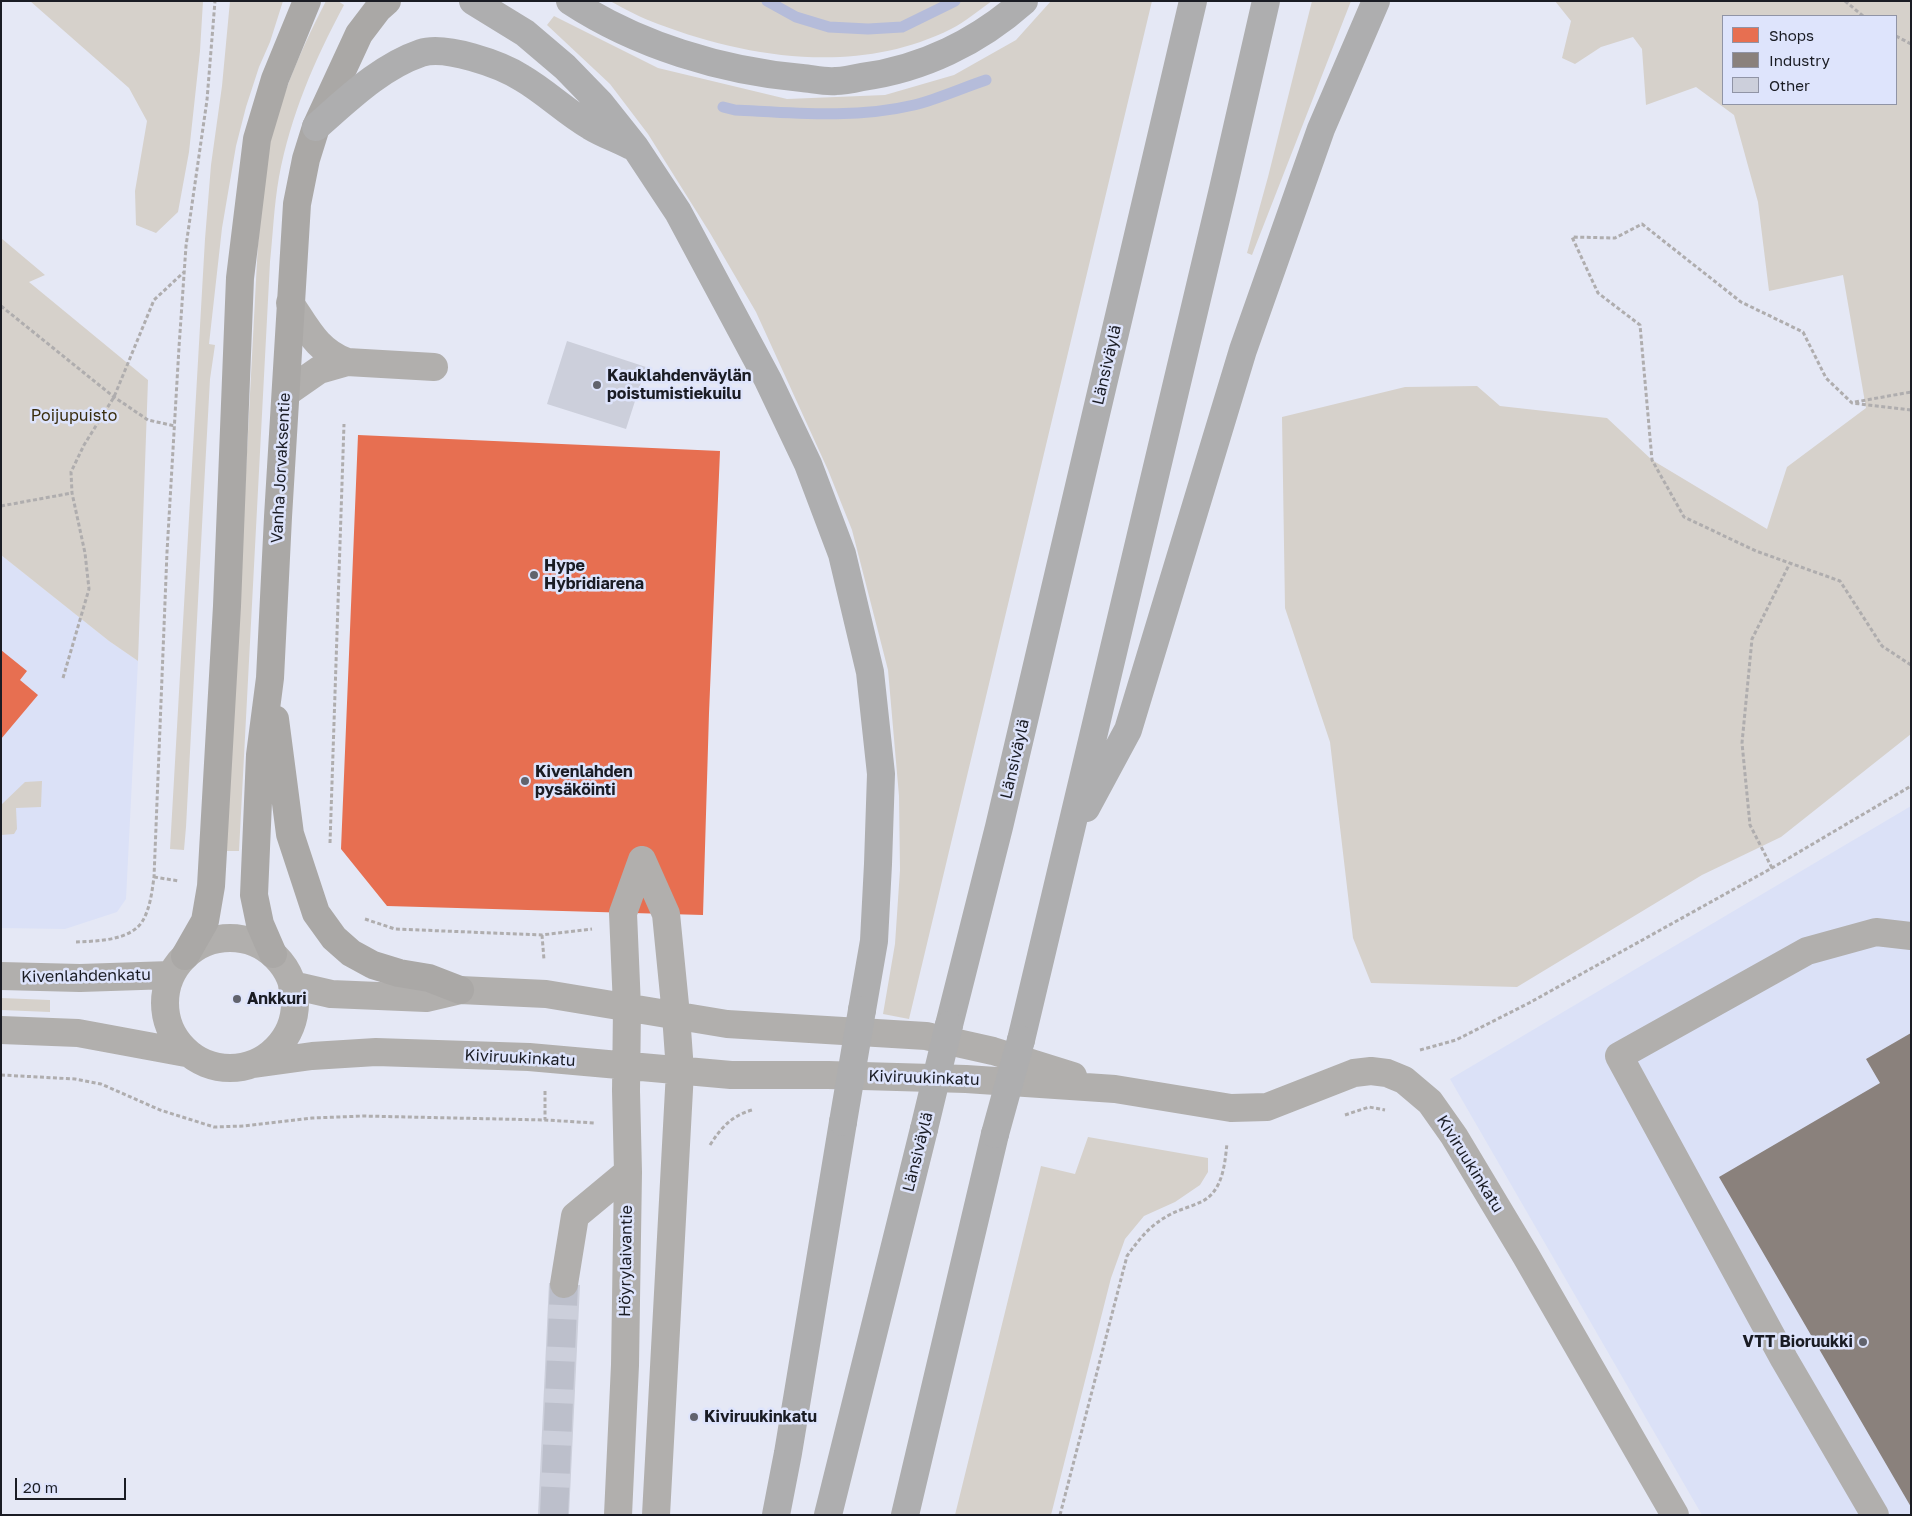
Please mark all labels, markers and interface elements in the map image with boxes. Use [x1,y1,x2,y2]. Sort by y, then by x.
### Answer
legend [1722,15,1897,105]
text: Shops [1769,26,1814,44]
text: Industry [1769,51,1830,69]
text: Other [1769,76,1810,94]
street label: Länsiväylä [1088,323,1126,407]
place label: Kauklahdenväylän poistumistiekuilu [607,366,752,404]
marker: Kauklahdenväylän poistumistiekuilu [591,379,603,391]
street label: Vanha Jorvaksentie [267,392,295,544]
park label: Poijupuisto [31,406,117,426]
place label: Hype Hybridiarena [544,556,644,594]
marker: Hype Hybridiarena [528,569,540,581]
street label: Länsiväylä [996,717,1034,801]
place label: Kivenlahden pysäköinti [535,762,633,800]
marker: Kivenlahden pysäköinti [519,775,531,787]
street label: Kivenlahdenkatu [21,965,151,987]
place label: Ankkuri [247,989,307,1009]
marker: Ankkuri [231,993,243,1005]
street label: Kiviruukinkatu [464,1046,576,1070]
street label: Kiviruukinkatu [868,1066,980,1090]
street label: Länsiväylä [899,1110,937,1194]
street label: Kiviruukinkatu [1432,1112,1508,1216]
street label: Höyrylaivantie [615,1205,637,1317]
place label: VTT Bioruukki [1743,1332,1853,1352]
marker: VTT Bioruukki [1857,1336,1869,1348]
place label: Kiviruukinkatu [704,1407,817,1427]
marker: Kiviruukinkatu [688,1411,700,1423]
scale bar [18,1468,129,1500]
text: 20 m [23,1478,58,1496]

